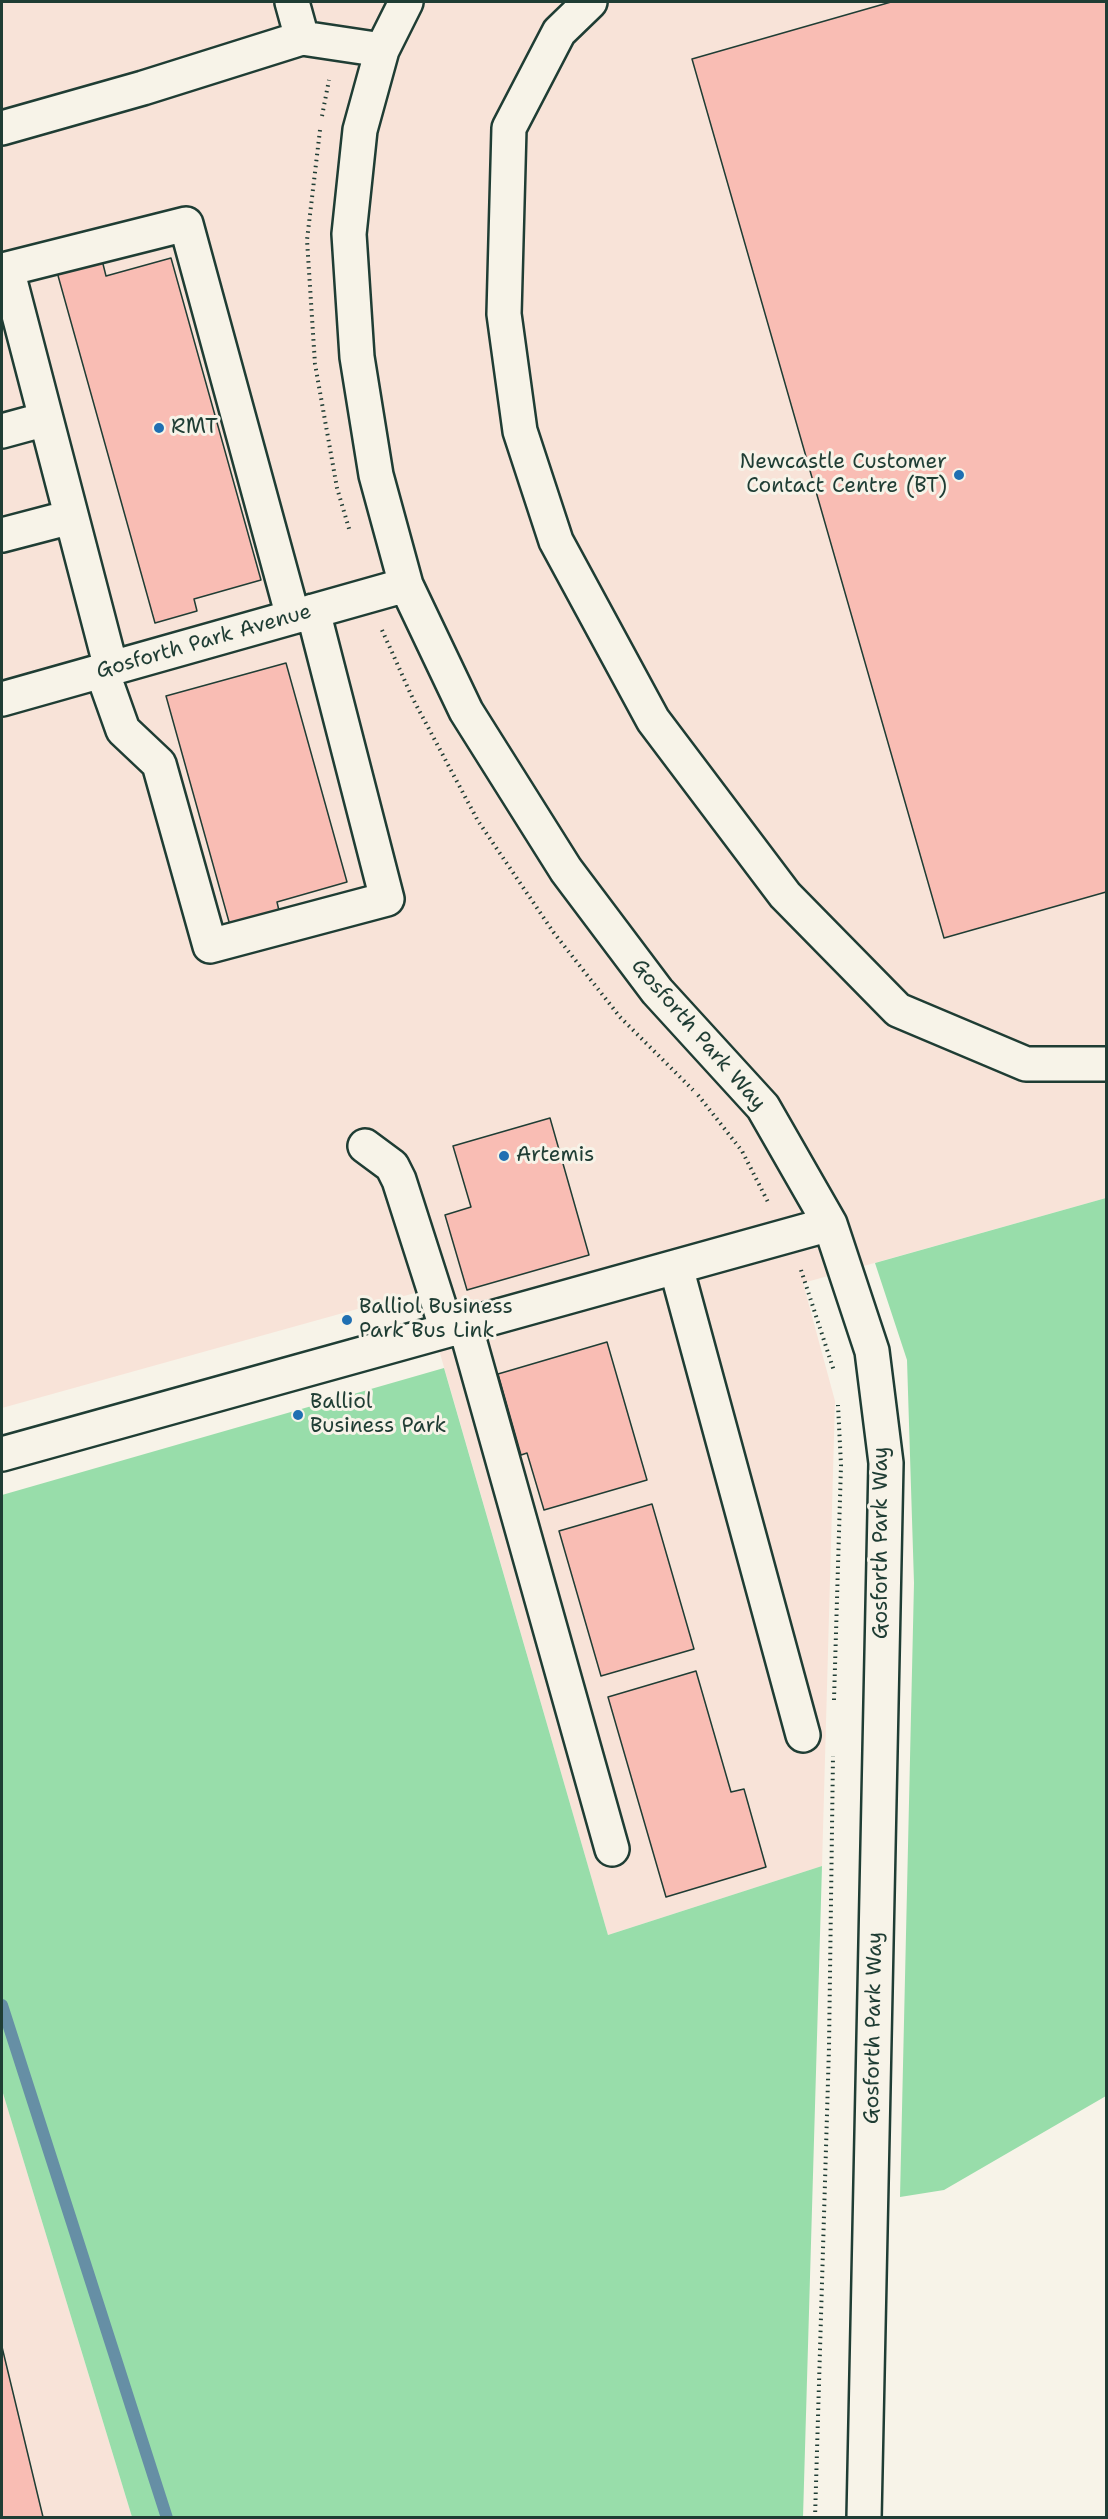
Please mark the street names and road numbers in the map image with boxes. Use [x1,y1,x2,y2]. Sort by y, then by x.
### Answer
street label: Gosforth Park Avenue [94,599,314,685]
street label: Gosforth Park Way [625,954,771,1116]
street label: Gosforth Park Way [869,1447,895,1639]
street label: Gosforth Park Way [860,1932,888,2124]

